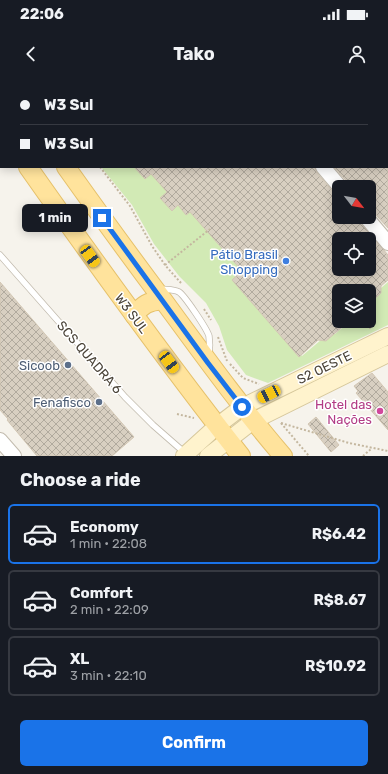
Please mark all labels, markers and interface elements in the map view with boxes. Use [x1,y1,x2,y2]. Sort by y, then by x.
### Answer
text: 22:06 [20,5,64,23]
icon: back [20,43,42,65]
text: Tako [173,43,215,65]
icon: person [346,43,368,65]
text: W3 Sul [44,96,93,114]
text: W3 Sul [44,135,93,153]
north arrow [332,180,376,224]
map controls [332,180,376,328]
callout: 1 min [22,204,88,232]
route end [93,209,111,227]
text: 1 min [38,210,72,225]
button: locate [332,232,376,276]
car [78,243,102,269]
place label: Pátio Brasil Shopping [210,247,278,278]
marker: Pátio Brasil Shopping [281,256,291,266]
button: layers [332,284,376,328]
street label: W3 SUL [112,290,152,337]
street label: SCS QUADRA 6 [54,318,125,397]
street label: S2 OESTE [294,348,354,387]
car [157,349,181,375]
place label: Sicoob [19,358,60,373]
marker: Sicoob [63,360,73,370]
car [256,383,282,405]
place label: Fenafisco [33,395,91,410]
marker: Fenafisco [94,397,104,407]
place label: Hotel das Nações [315,397,372,427]
route start [233,398,251,416]
marker: Hotel das Nações [375,406,385,416]
text: Choose a ride [20,469,141,491]
icon: car [22,516,58,552]
text: Economy [70,518,139,536]
text: R$6.42 [312,525,366,543]
text: 1 min · 22:08 [70,536,147,551]
icon: car [22,582,58,618]
text: Comfort [70,584,133,602]
text: R$8.67 [313,591,366,609]
text: 2 min · 22:09 [70,602,149,617]
icon: car [22,648,58,684]
text: XL [70,650,89,668]
text: R$10.92 [305,657,366,675]
text: 3 min · 22:10 [70,668,147,683]
button: Confirm [20,720,368,766]

